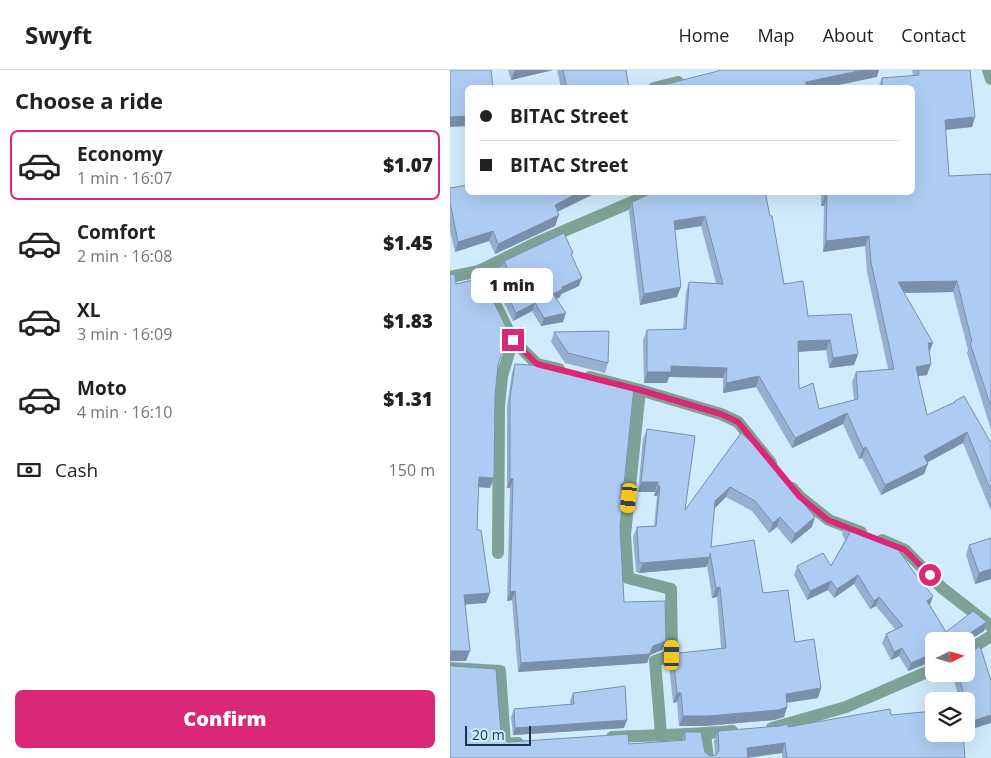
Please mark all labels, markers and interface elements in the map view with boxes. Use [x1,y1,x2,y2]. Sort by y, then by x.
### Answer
text: Swyft [25,18,92,51]
text: Home [679,23,729,47]
text: Map [757,23,795,47]
text: About [823,23,873,47]
text: Contact [901,23,966,47]
text: Choose a ride [15,85,163,115]
text: BITAC Street [510,103,628,129]
text: Economy [77,141,163,167]
icon: car [17,143,62,188]
text: $1.07 [383,152,433,178]
text: BITAC Street [510,152,628,178]
text: 1 min · 16:07 [77,167,172,189]
text: Comfort [77,219,156,245]
icon: car [17,221,62,266]
text: $1.45 [383,230,433,256]
text: 2 min · 16:08 [77,245,172,267]
callout: 1 min [472,268,554,302]
text: 1 min [489,274,535,296]
text: XL [77,297,100,323]
icon: car [17,299,62,344]
text: $1.83 [383,308,433,334]
text: 3 min · 16:09 [77,323,172,345]
route end [502,329,524,351]
text: Moto [77,375,127,401]
icon: car [17,377,62,422]
text: $1.31 [383,386,433,412]
text: 4 min · 16:10 [77,401,172,423]
icon: cash [15,456,43,484]
text: Cash [55,457,98,483]
text: 150 m [389,459,435,481]
car [619,482,638,514]
route start [919,564,941,586]
north arrow [925,632,975,682]
map controls [925,632,975,742]
car [664,640,679,670]
button: Confirm [15,690,435,748]
button: layers [925,692,975,742]
scale bar [465,723,531,746]
text: 20 m [472,725,505,744]

